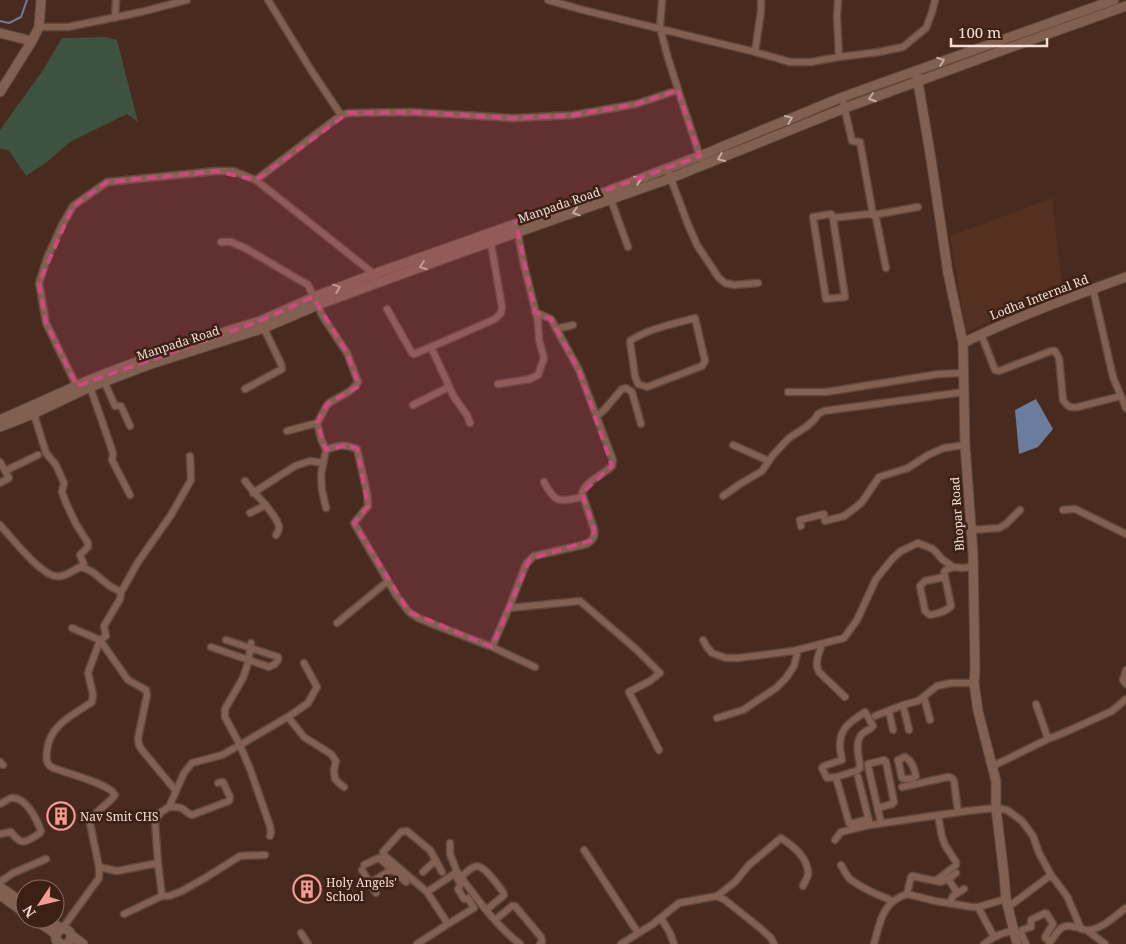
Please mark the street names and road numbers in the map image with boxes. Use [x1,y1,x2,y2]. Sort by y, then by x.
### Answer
street label: Manpada Road [516,183,603,227]
street label: Lodha Internal Rd [987,270,1091,324]
street label: Manpada Road [134,321,222,364]
street label: Bhopar Road [946,476,968,552]

